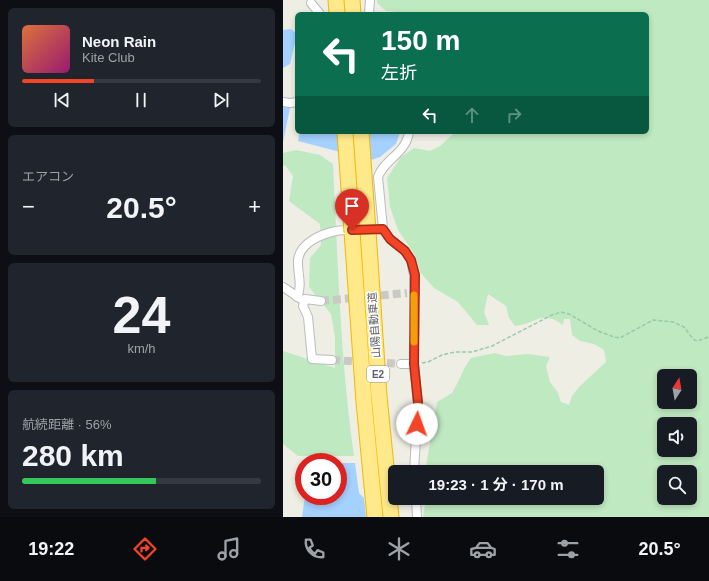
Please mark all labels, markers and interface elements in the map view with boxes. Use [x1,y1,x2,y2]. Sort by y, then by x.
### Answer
text: 150 m [381,25,460,56]
icon: left [315,28,367,80]
text: Neon Rain [82,33,156,50]
text: Kite Club [82,50,135,65]
text: 左折 [381,63,417,83]
icon: previous [51,89,73,111]
icon: pause [130,89,152,111]
icon: next [210,89,232,111]
icon: left [419,104,441,126]
icon: ahead [461,104,483,126]
icon: right [503,104,525,126]
text: エアコン [22,169,74,184]
pin [335,189,369,230]
text: 20.5° [106,191,177,224]
text: − [22,194,35,219]
text: + [248,194,261,219]
icon: arrive [341,195,363,217]
text: 24 [113,286,170,344]
street label: 山陽自動車道 [366,292,382,358]
text: km/h [127,341,156,356]
road number: E2 [367,366,389,382]
north arrow [657,369,697,409]
map controls [657,369,697,505]
position arrow [396,403,438,445]
text: 航続距離 · 56% [22,417,112,432]
button: sound [657,417,697,457]
text: 280 km [22,439,124,472]
speed limit sign: 30 [295,453,347,505]
button: search [657,465,697,505]
text: 19:23 · 1 分 · 170 m [428,476,564,493]
icon: directions [131,535,159,563]
icon: music [215,535,243,563]
icon: phone [300,535,328,563]
icon: climate [385,535,413,563]
icon: car [469,535,497,563]
icon: filters [554,535,582,563]
text: 19:22 [28,539,74,559]
text: 20.5° [638,539,681,559]

